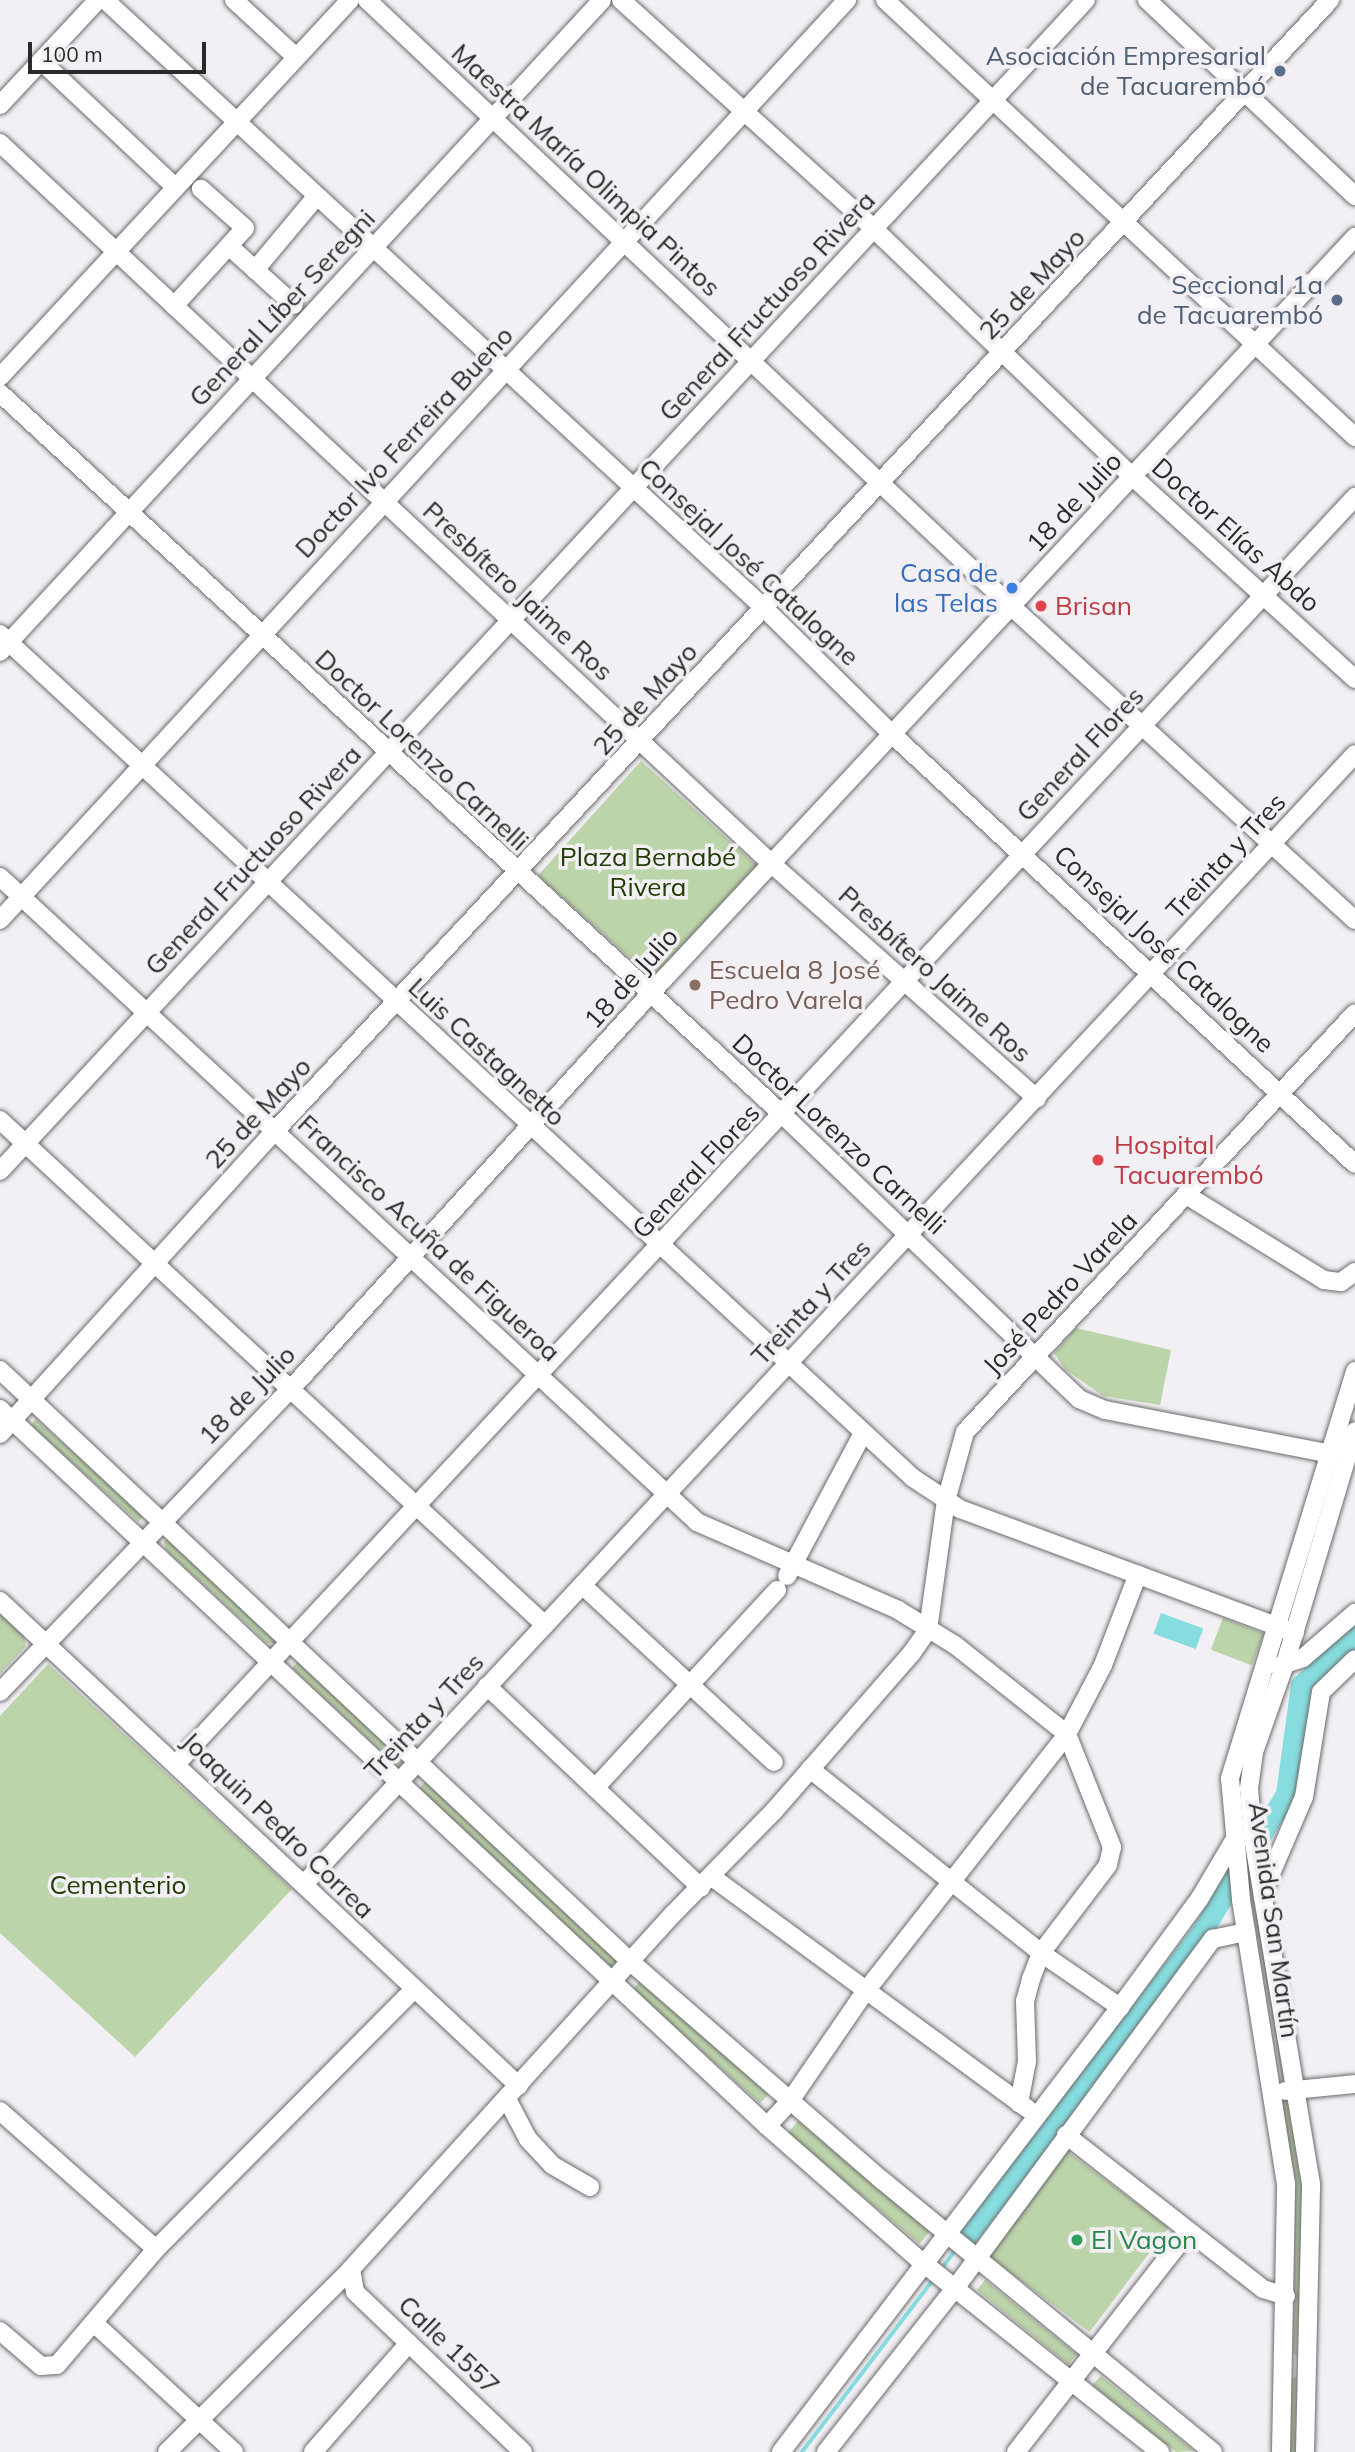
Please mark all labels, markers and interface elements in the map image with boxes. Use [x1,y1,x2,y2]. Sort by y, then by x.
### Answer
scale bar [32,28,210,72]
street label: Maestra María Olimpia Pintos [445,37,727,303]
place label: Asociación Empresarial de Tacuarembó [986,40,1266,102]
text: 100 m [41,41,103,67]
marker: Asociación Empresarial de Tacuarembó [1272,63,1288,79]
street label: General Fructuoso Rivera [652,185,882,427]
street label: General Líber Seregni [183,203,381,413]
street label: 25 de Mayo [973,222,1091,346]
place label: Seccional 1a de Tacuarembó [1137,269,1323,330]
marker: Seccional 1a de Tacuarembó [1329,292,1345,308]
street label: Doctor Ivo Ferreira Bueno [289,320,519,564]
street label: 18 de Julio [1020,446,1128,558]
street label: Doctor Elías Abdo [1146,451,1326,619]
street label: Consejal José Catalogne [632,452,866,672]
street label: Presbítero Jaime Ros [417,495,619,687]
place label: Casa de las Telas [894,557,998,618]
marker: Casa de las Telas [1004,580,1020,596]
place label: Brisan [1055,590,1132,622]
marker: Brisan [1033,598,1049,614]
street label: 25 de Mayo [586,636,704,762]
street label: Doctor Lorenzo Carnelli [309,643,535,857]
street label: General Flores [1010,680,1150,828]
street label: General Fructuoso Rivera [138,739,368,981]
street label: Treinta y Tres [1160,787,1292,925]
street label: Consejal José Catalogne [1047,839,1281,1059]
park label: Plaza Bernabé Rivera [560,841,736,903]
street label: Presbítero Jaime Ros [832,879,1038,1069]
street label: 18 de Julio [577,921,685,1035]
place label: Escuela 8 José Pedro Varela [709,954,880,1016]
street label: Luis Castagnetto [402,971,572,1133]
marker: Escuela 8 José Pedro Varela [687,977,703,993]
street label: Doctor Lorenzo Carnelli [726,1027,952,1241]
street label: 25 de Mayo [199,1051,317,1175]
street label: General Flores [626,1097,766,1245]
street label: Francisco Acuña de Figueroa [291,1108,567,1368]
place label: Hospital Tacuarembó [1114,1129,1263,1190]
marker: Hospital Tacuarembó [1088,1150,1108,1170]
street label: José Pedro Varela [976,1205,1144,1381]
street label: Treinta y Tres [745,1233,877,1371]
street label: 18 de Julio [192,1339,302,1451]
street label: Treinta y Tres [358,1647,490,1785]
street label: Joaquin Pedro Correa [175,1725,381,1925]
street label: Avenida San Martín [1242,1800,1306,2040]
park label: Cementerio [50,1869,186,1901]
place label: El Vagon [1091,2224,1197,2256]
marker: El Vagon [1069,2232,1085,2248]
street label: Calle 1557 [392,2289,506,2401]

